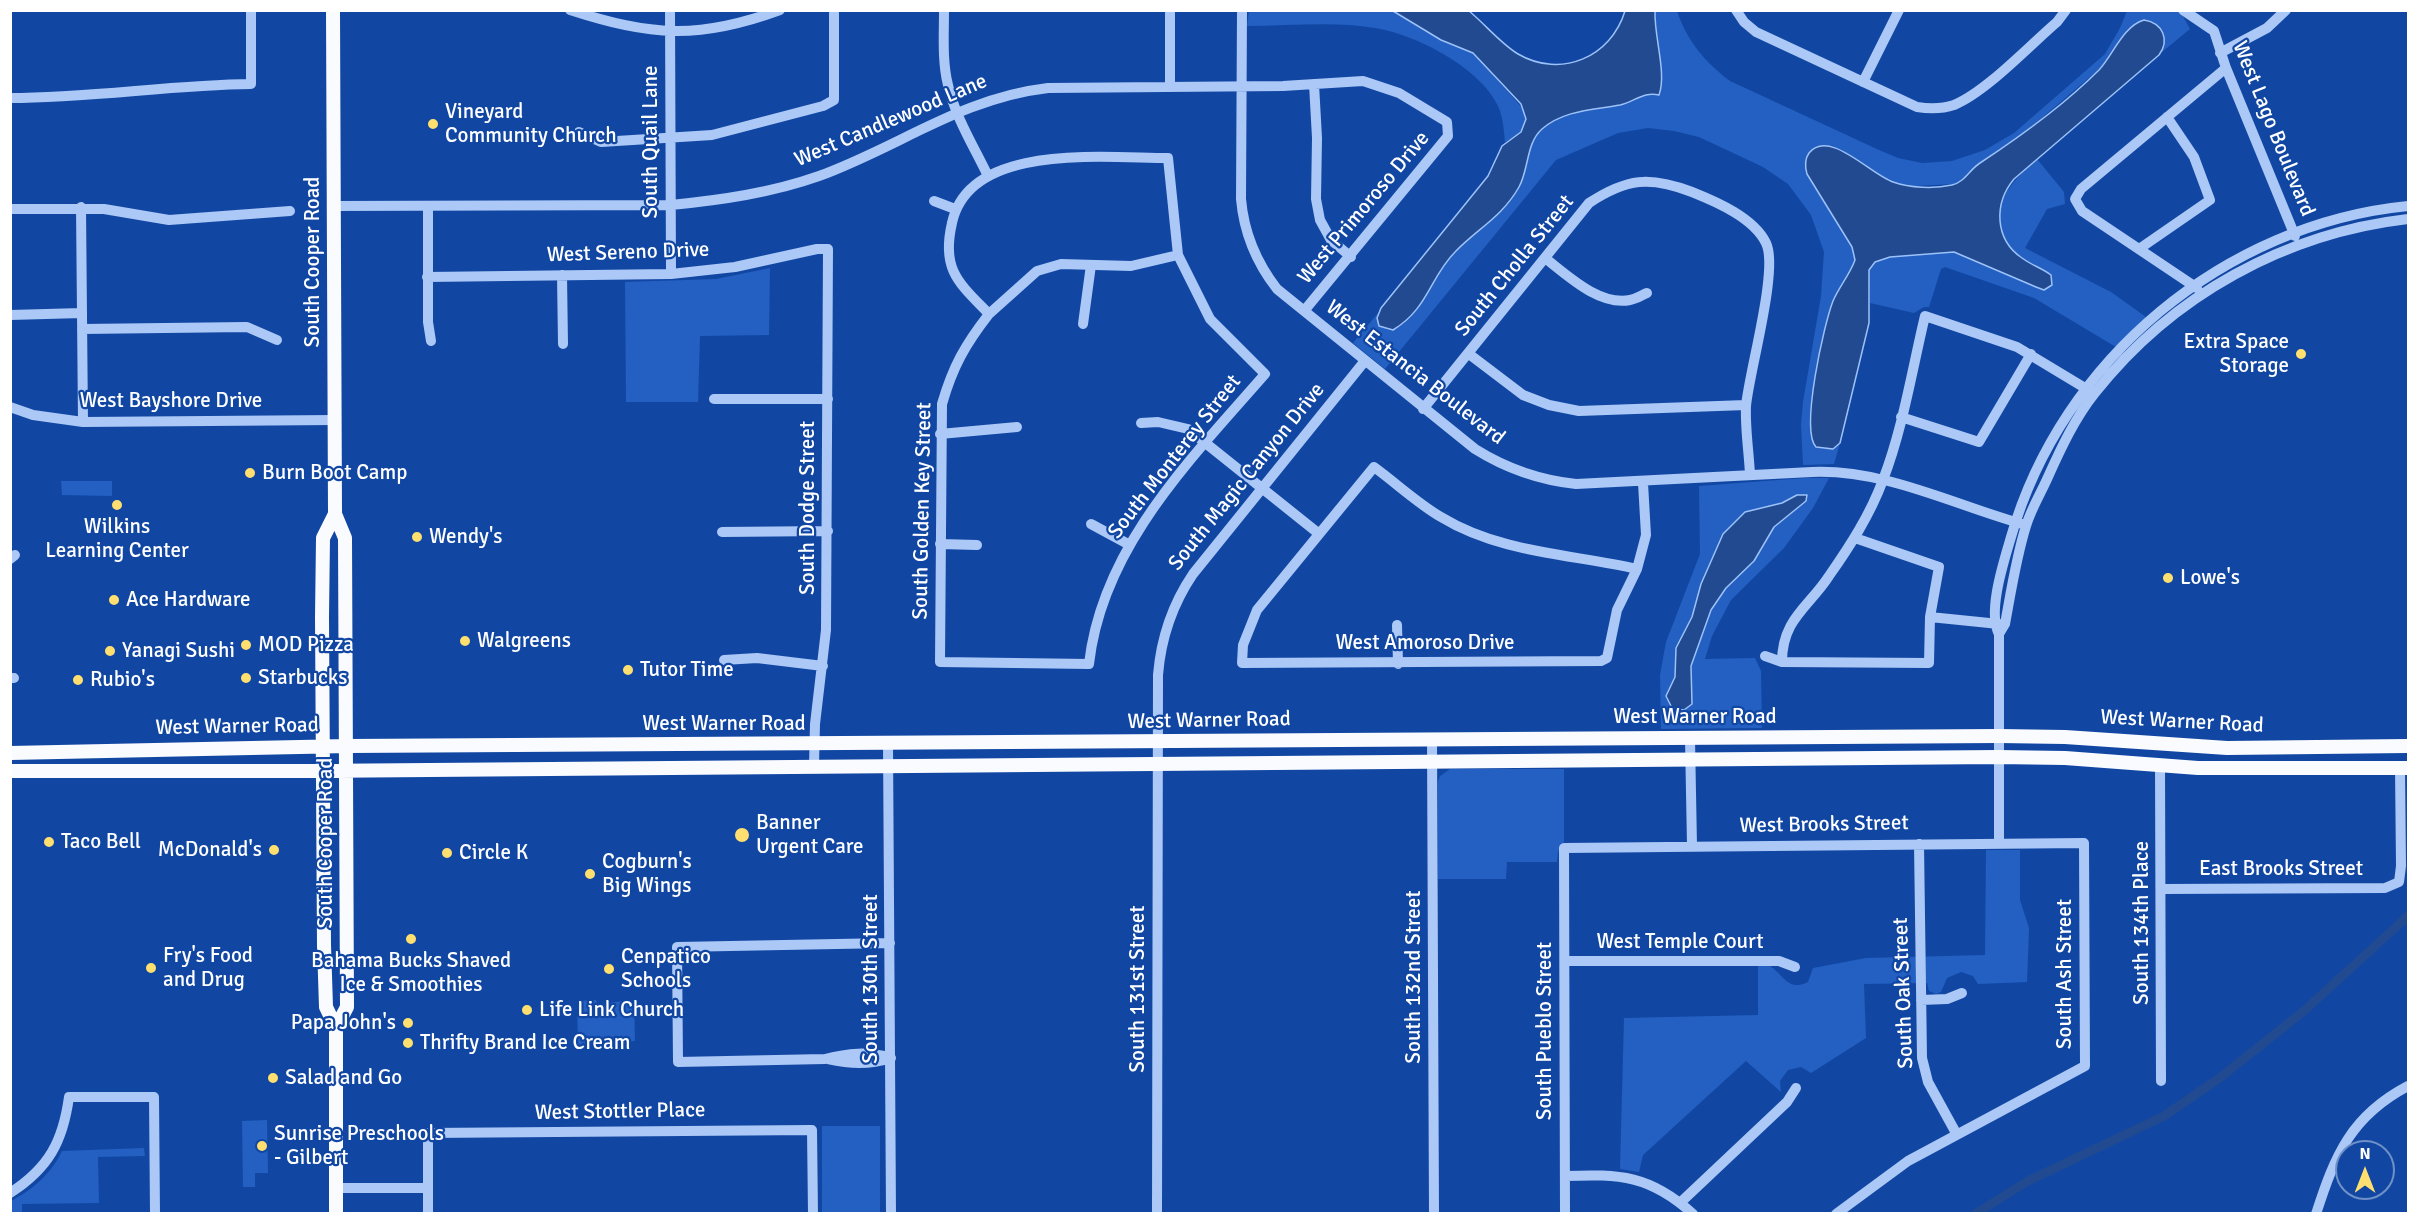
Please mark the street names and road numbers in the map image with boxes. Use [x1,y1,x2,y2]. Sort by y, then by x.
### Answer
street label: West Lago Boulevard [2226,38,2320,220]
street label: South Quail Lane [638,65,664,219]
street label: West Candlewood Lane [791,69,991,173]
street label: West Primoroso Drive [1293,126,1435,290]
street label: South Cooper Road [300,177,326,347]
street label: South Cholla Street [1450,190,1580,342]
street label: West Sereno Drive [546,238,710,268]
street label: West Estancia Boulevard [1320,295,1510,451]
street label: South Monterey Street [1103,370,1247,544]
street label: South Magic Canyon Drive [1164,378,1330,576]
street label: West Bayshore Drive [80,388,262,414]
street label: South Golden Key Street [909,402,937,620]
street label: South Dodge Street [795,421,821,595]
street label: West Amoroso Drive [1335,630,1515,656]
street label: West Warner Road [1613,704,1777,730]
street label: West Warner Road [2100,705,2264,739]
street label: West Warner Road [1127,707,1291,735]
street label: West Warner Road [642,711,806,737]
street label: West Warner Road [155,713,319,741]
street label: South Cooper Road [313,758,339,928]
street label: West Brooks Street [1739,811,1909,839]
street label: South 134th Place [2129,841,2155,1005]
street label: East Brooks Street [2199,856,2363,882]
street label: South 132nd Street [1401,890,1427,1064]
street label: South 130th Street [858,894,884,1064]
street label: South Ash Street [2052,899,2078,1049]
street label: South 131st Street [1125,905,1151,1073]
street label: South Oak Street [1889,917,1919,1069]
street label: West Temple Court [1596,929,1764,955]
street label: South Pueblo Street [1532,942,1558,1120]
street label: West Stottler Place [534,1098,706,1126]

